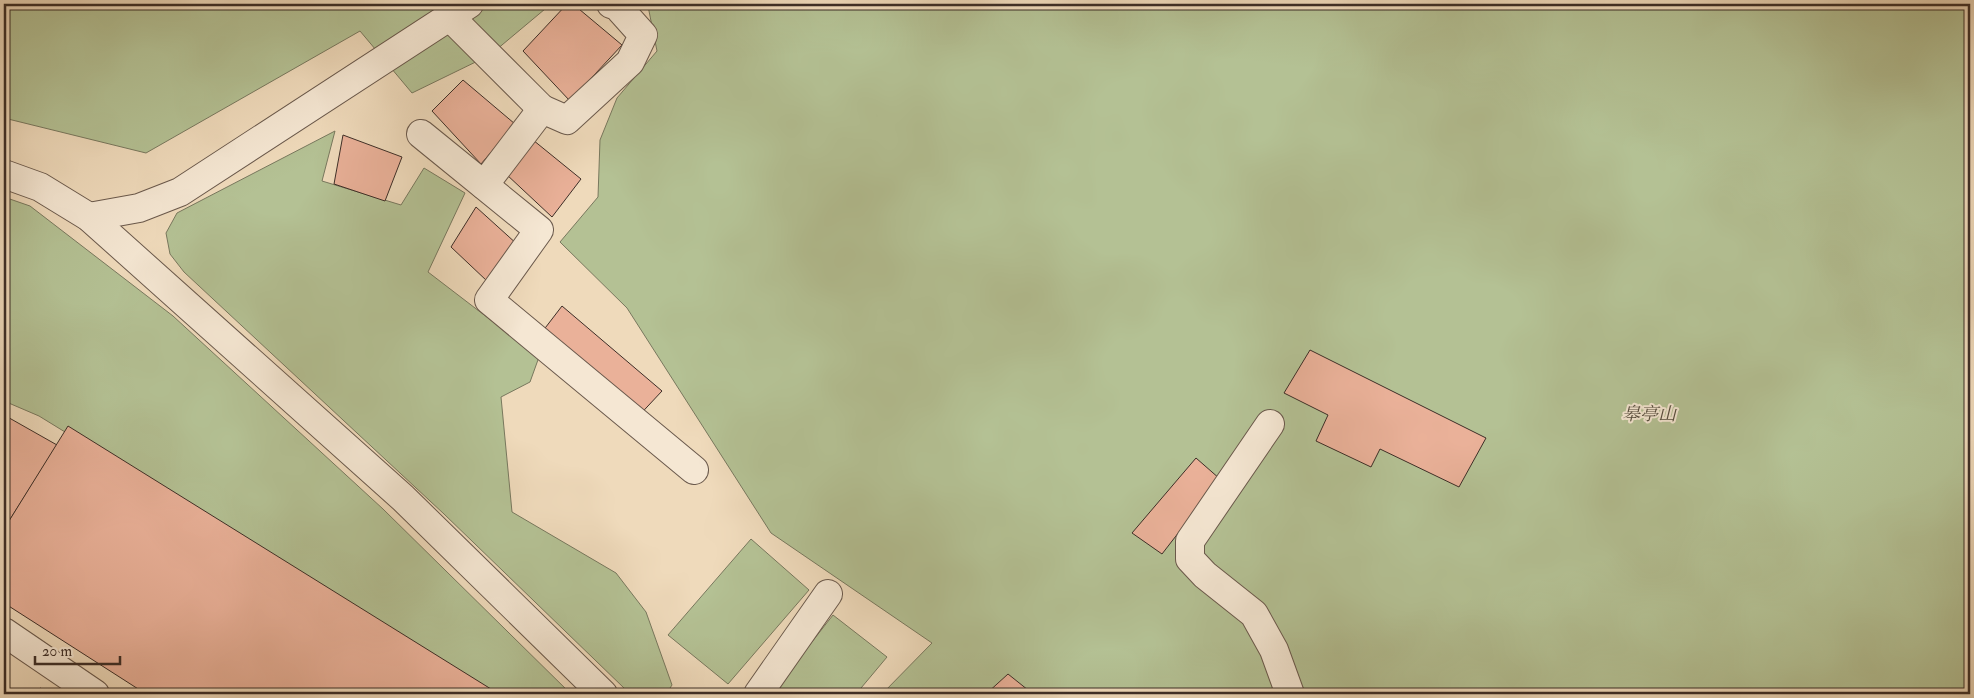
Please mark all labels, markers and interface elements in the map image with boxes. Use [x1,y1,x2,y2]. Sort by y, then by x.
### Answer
park label: 皋亭山 [1622,403,1678,426]
scale bar [35,633,120,665]
text: 20 m [42,642,72,661]

